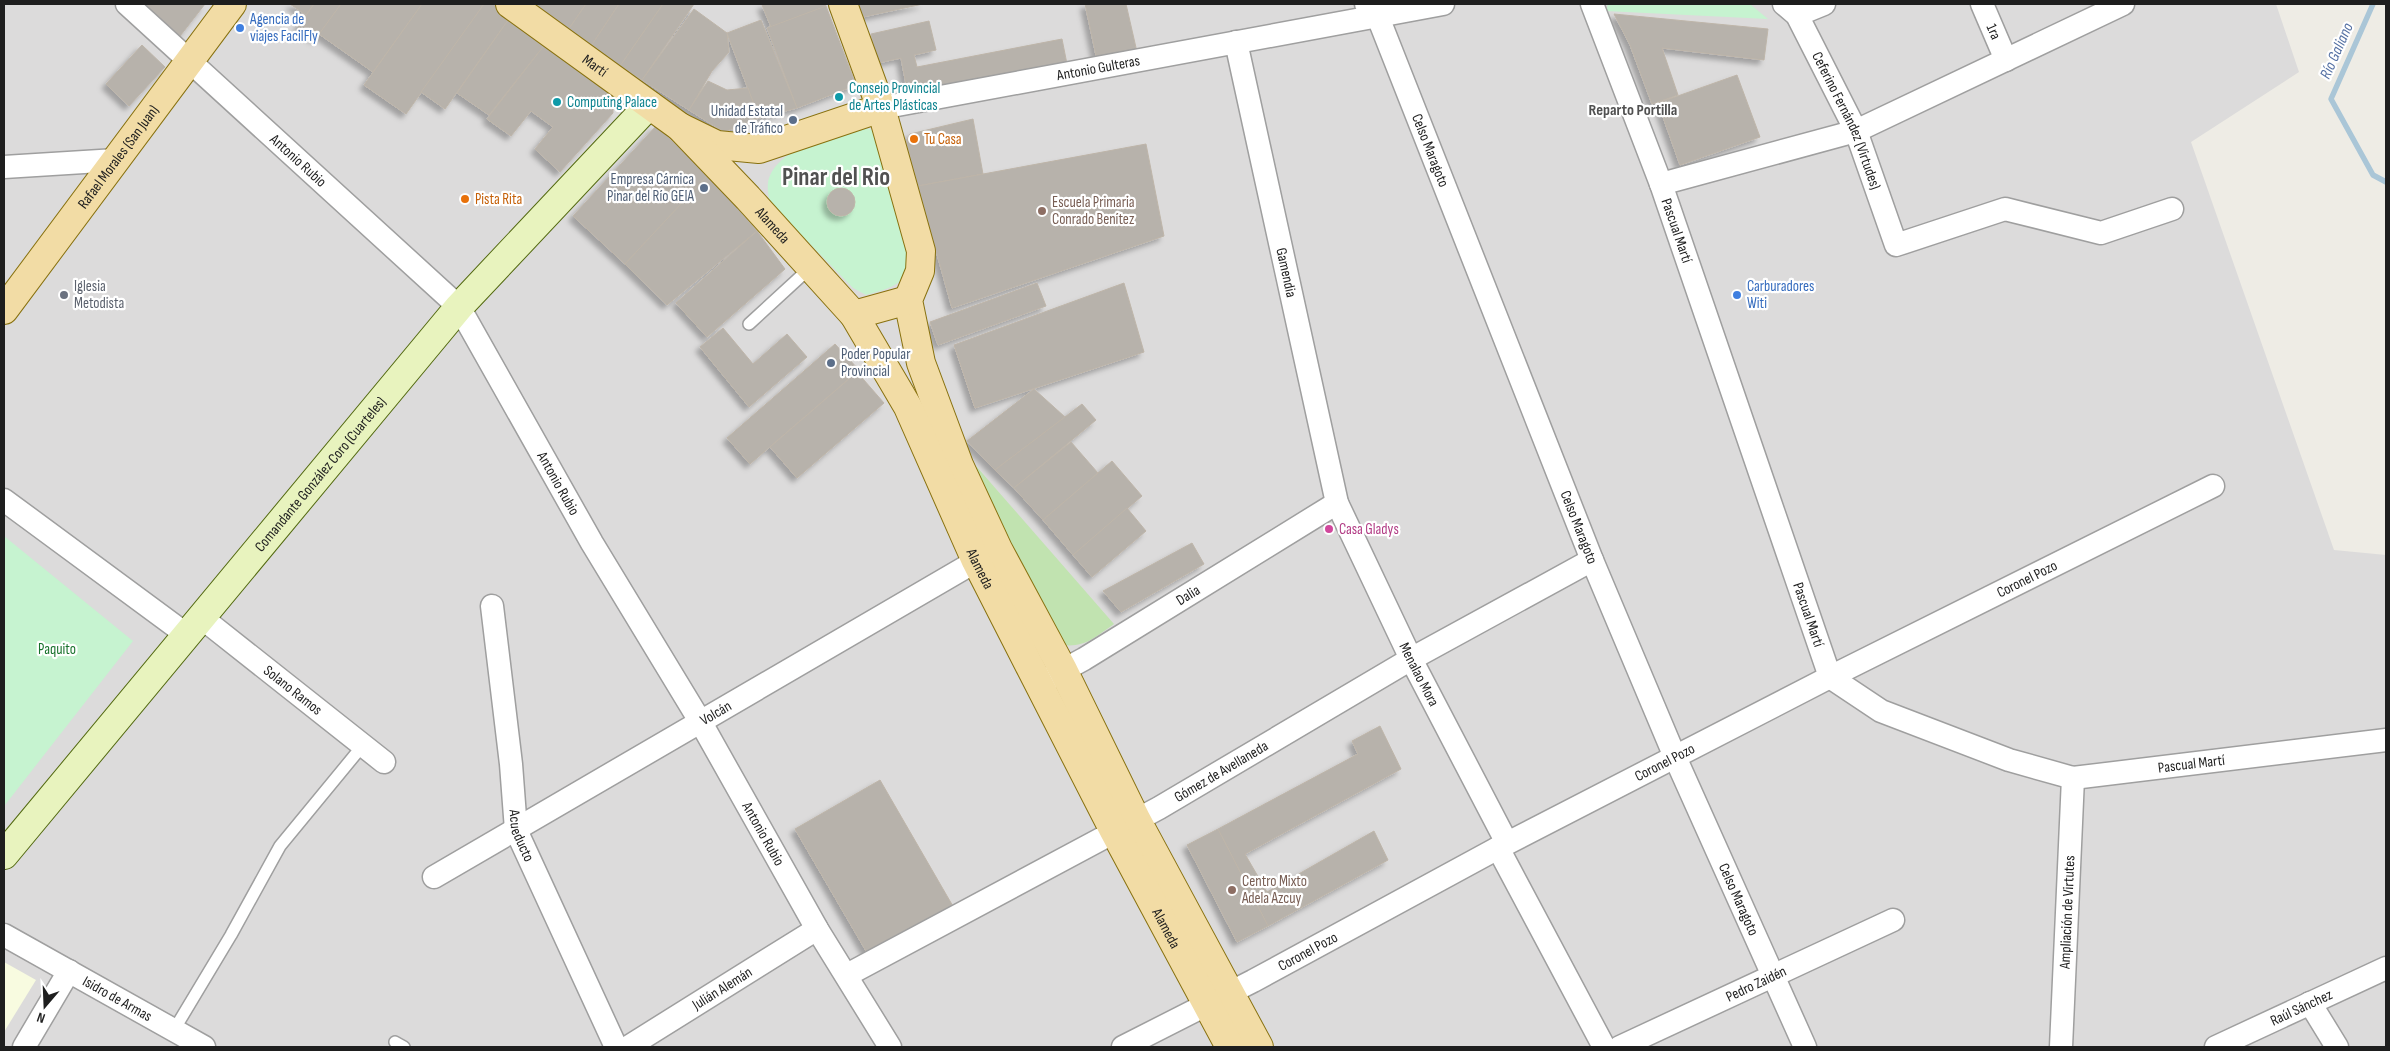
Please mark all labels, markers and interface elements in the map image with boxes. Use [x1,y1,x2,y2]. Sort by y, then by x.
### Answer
place label: Agencia de viajes FacilFly [249,10,318,46]
water label: Río Galiano [2316,20,2358,82]
street label: 1ra [1982,21,2006,43]
marker: Agencia de viajes FacilFly [234,22,246,34]
street label: Ceferino Fernández (Virtudes) [1808,49,1885,192]
street label: Martí [579,50,612,81]
street label: Antonio Gulteras [1054,51,1141,85]
place label: Consejo Provincial de Artes Plásticas [849,79,940,115]
marker: Consejo Provincial de Artes Plásticas [833,91,845,103]
place label: Computing Palace [567,93,657,112]
marker: Computing Palace [551,96,563,108]
street label: Rafael Morales (San Juan) [73,101,163,212]
district label: Reparto Portilla [1589,101,1677,120]
place label: Unidad Estatal de Tráfico [711,102,783,138]
street label: Celso Maragoto [1408,111,1454,190]
marker: Unidad Estatal de Tráfico [787,114,799,126]
street label: Antonio Rubio [265,129,331,191]
place label: Tu Casa [924,130,962,149]
marker: Tu Casa [908,133,920,145]
district label: Pinar del Rio [782,162,890,193]
place label: Empresa Cárnica Pinar del Río GEIA [607,170,695,206]
marker: Empresa Cárnica Pinar del Río GEIA [698,182,710,194]
place label: Pista Rita [475,190,522,209]
marker: Pista Rita [459,193,471,205]
place label: Escuela Primaria Conrado Benítez [1052,193,1135,229]
street label: Pascual Martí [1657,196,1697,266]
street label: Alameda [751,202,794,248]
marker: Escuela Primaria Conrado Benítez [1036,205,1048,217]
street label: Gamendia [1272,246,1301,299]
place label: Iglesia Metodista [74,277,125,313]
place label: Carburadores Witi [1747,277,1814,313]
marker: Iglesia Metodista [58,289,70,301]
marker: Carburadores Witi [1731,289,1743,301]
place label: Poder Popular Provincial [841,345,911,381]
marker: Poder Popular Provincial [825,357,837,369]
street label: Comandante González Coro (Cuarteles) [250,393,390,556]
street label: Antonio Rubio [532,447,584,519]
street label: Celso Maragoto [1556,488,1602,567]
place label: Casa Gladys [1339,520,1399,539]
marker: Casa Gladys [1323,523,1335,535]
street label: Alameda [962,545,998,592]
street label: Coronel Pozo [1993,556,2060,602]
street label: Dalia [1172,580,1204,609]
street label: Pascual Martí [1789,580,1829,650]
street label: Menalao Mora [1395,639,1444,710]
park label: Paquito [38,640,76,659]
street label: Solano Ramos [260,661,326,719]
street label: Volcán [696,696,735,729]
street label: Gómez de Avellaneda [1171,736,1272,806]
street label: Coronel Pozo [1631,739,1698,786]
street label: Pascual Martí [2157,750,2226,777]
street label: Antonio Rubio [737,798,789,869]
street label: Acueducto [505,808,539,865]
street label: Ampliación de Virtutes [2055,855,2079,970]
street label: Celso Maragoto [1714,860,1763,938]
place label: Centro Mixto Adela Azcuy [1241,872,1307,908]
marker: Centro Mixto Adela Azcuy [1226,884,1238,896]
street label: Alameda [1147,904,1185,952]
street label: Coronel Pozo [1274,927,1341,975]
street label: Pedro Zaidén [1723,961,1789,1006]
street label: Julián Alemán [688,962,756,1015]
street label: Isidro de Armas [79,971,156,1026]
north arrow [20,981,70,1031]
street label: Raúl Sánchez [2267,985,2336,1030]
text: N [35,1009,47,1027]

